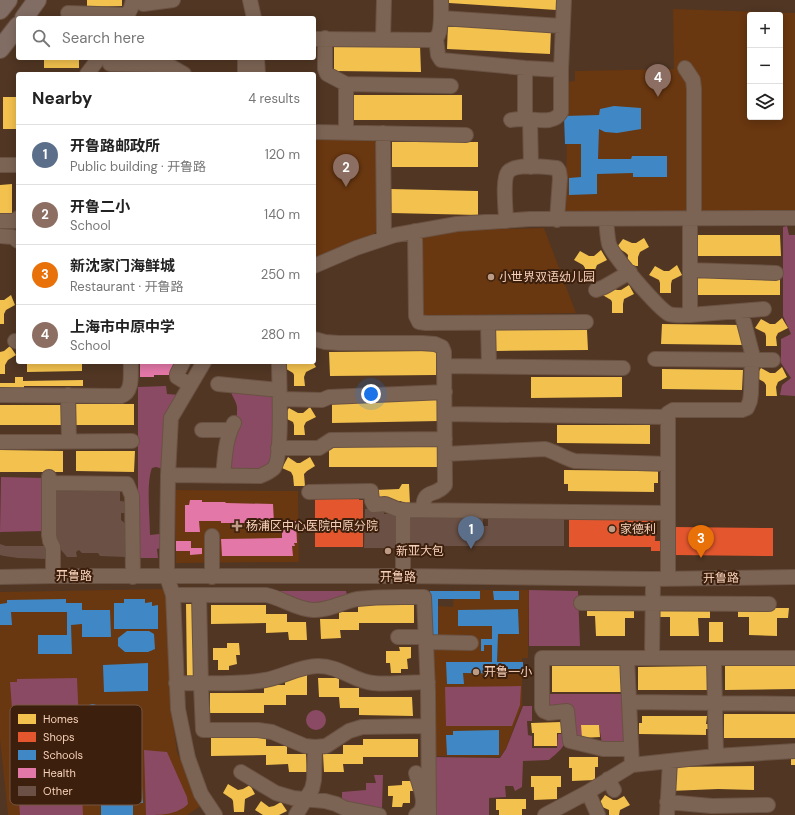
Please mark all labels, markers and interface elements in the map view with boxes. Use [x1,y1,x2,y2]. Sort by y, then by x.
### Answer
map controls [747,12,783,120]
button: + [747,12,783,48]
search box [16,16,316,60]
icon: search [30,27,52,49]
text: Search here [62,28,145,48]
button: − [747,48,783,84]
pin: 4 [645,64,671,97]
button: layers [747,84,783,120]
text: Nearby [32,87,92,109]
text: 4 results [248,90,300,107]
text: 开鲁路邮政所 [70,136,160,156]
text: 1 [43,146,47,163]
text: 120 m [265,146,300,163]
pin: 2 [333,154,359,187]
text: Public building · 开鲁路 [70,158,206,175]
text: 开鲁二小 [70,197,130,217]
text: 2 [41,206,49,223]
text: 140 m [264,206,300,223]
text: School [70,217,111,234]
text: 新沈家门海鲜城 [70,256,175,276]
text: 3 [41,266,49,283]
text: 250 m [261,266,300,283]
place label: 小世界双语幼儿园 [499,269,595,285]
marker: 小世界双语幼儿园 [486,272,496,282]
text: Restaurant · 开鲁路 [70,278,184,295]
text: 上海市中原中学 [70,317,175,337]
text: 4 [41,326,49,343]
text: 280 m [261,326,300,343]
text: School [70,337,111,354]
your location [361,384,381,404]
pin: 1 [458,516,484,549]
place label: 杨浦区中心医院中原分院 [246,518,378,534]
marker: 杨浦区中心医院中原分院 [231,520,243,532]
place label: 家德利 [620,521,656,537]
marker: 家德利 [607,524,617,534]
pin: 3 [688,525,714,558]
place label: 新亚大包 [396,543,444,559]
marker: 新亚大包 [383,546,393,556]
street label: 开鲁路 [56,568,92,584]
street label: 开鲁路 [380,569,416,585]
street label: 开鲁路 [703,570,739,586]
place label: 开鲁一小 [484,664,532,680]
marker: 开鲁一小 [471,667,481,677]
legend [10,705,142,805]
text: Homes [43,712,79,726]
text: Shops [43,730,75,744]
text: Schools [43,748,83,762]
text: Health [43,766,76,780]
text: Other [43,784,72,798]

